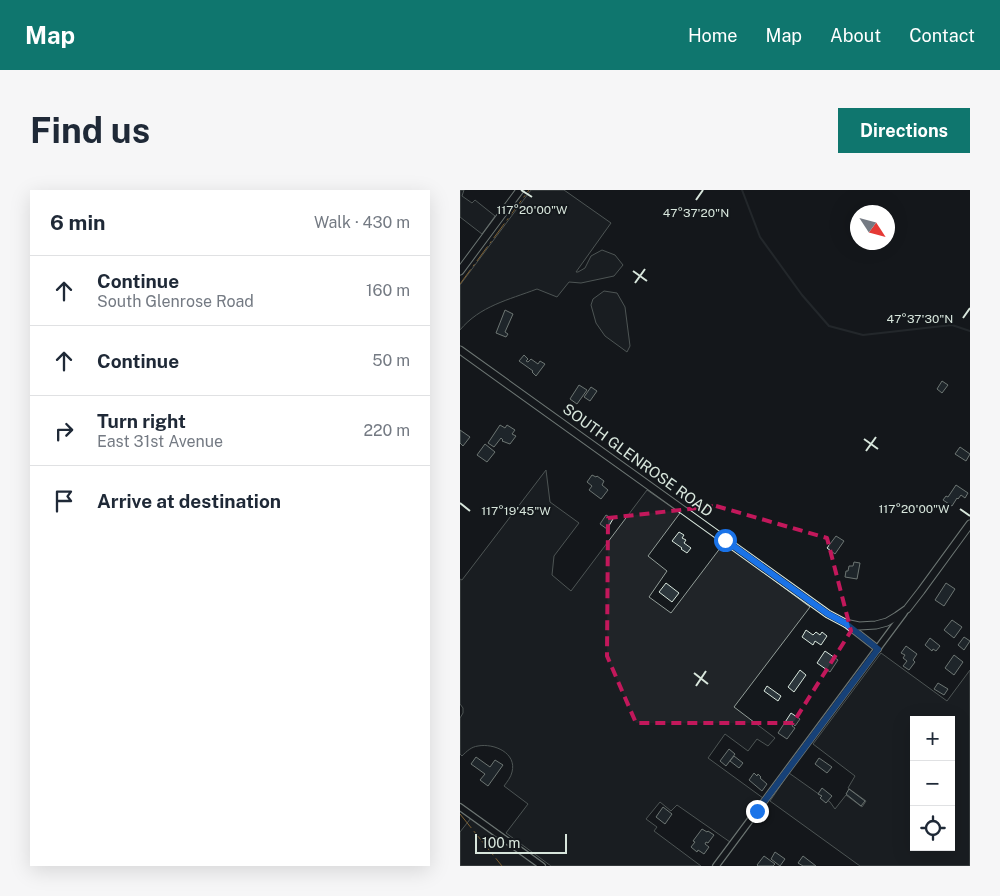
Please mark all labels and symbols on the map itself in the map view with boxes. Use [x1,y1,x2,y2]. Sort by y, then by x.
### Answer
text: 117°20'00"W [496,203,568,217]
north arrow [850,205,895,250]
text: 47°37'20"N [663,206,729,220]
text: 47°37'30"N [887,312,953,326]
street label: SOUTH GLENROSE ROAD [560,400,716,520]
text: 117°20'00"W [878,502,950,516]
text: 117°19'45"W [481,504,551,518]
route start [714,529,737,552]
route end [746,800,769,823]
scale bar [475,831,568,854]

